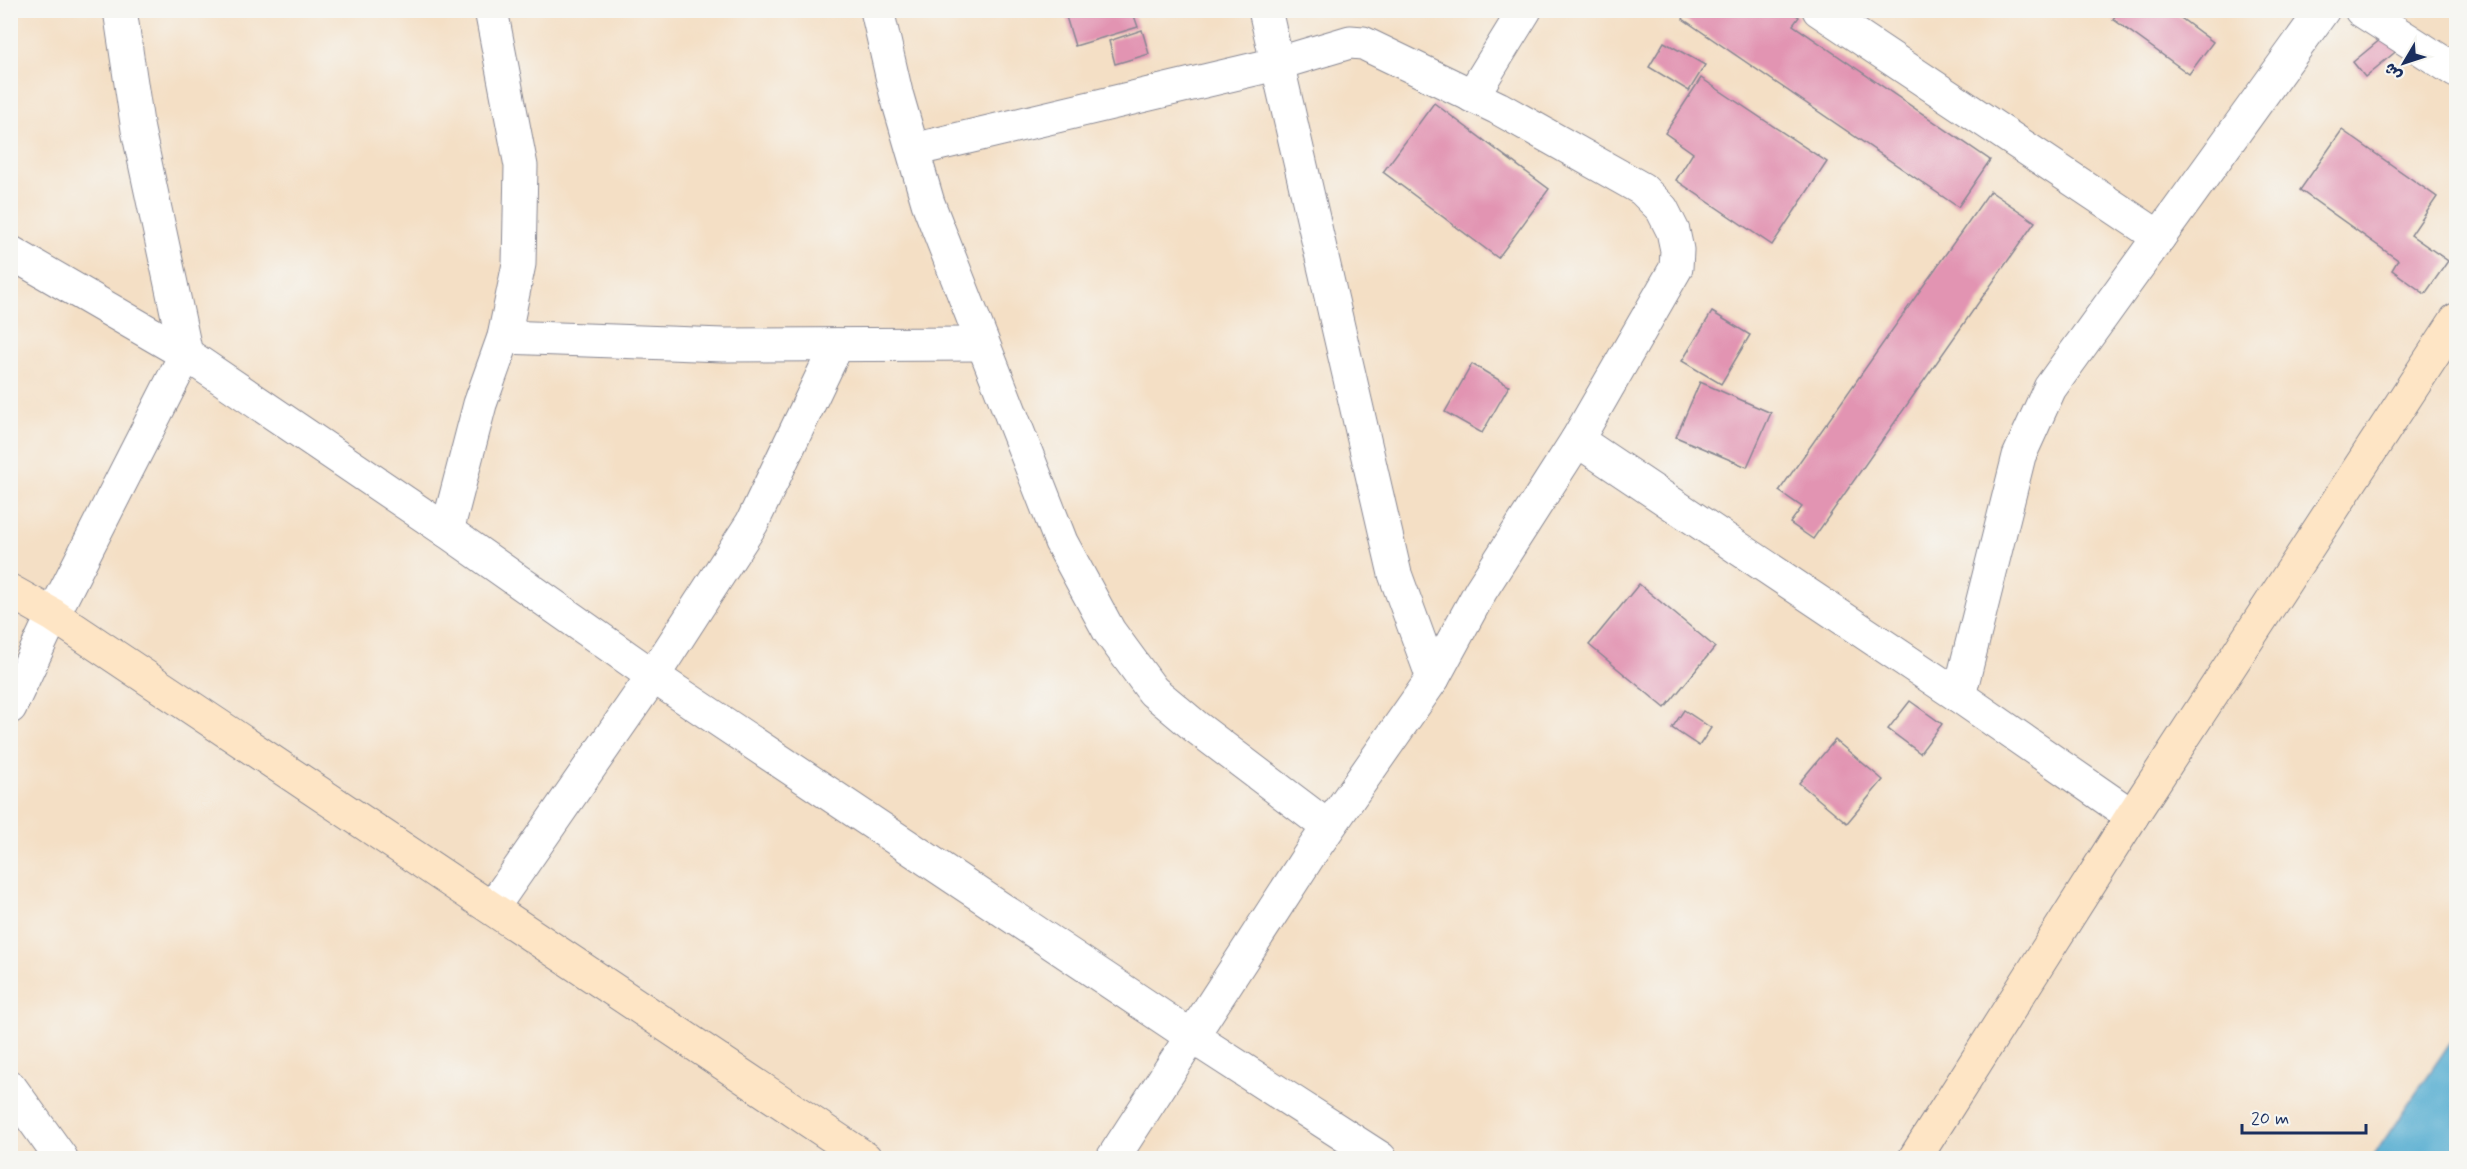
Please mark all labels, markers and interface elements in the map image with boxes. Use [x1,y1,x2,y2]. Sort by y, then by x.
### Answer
north arrow [2374,33,2434,93]
text: ش [2380,58,2407,85]
scale bar [2242,1097,2366,1135]
text: 20 m [2251,1107,2289,1131]

